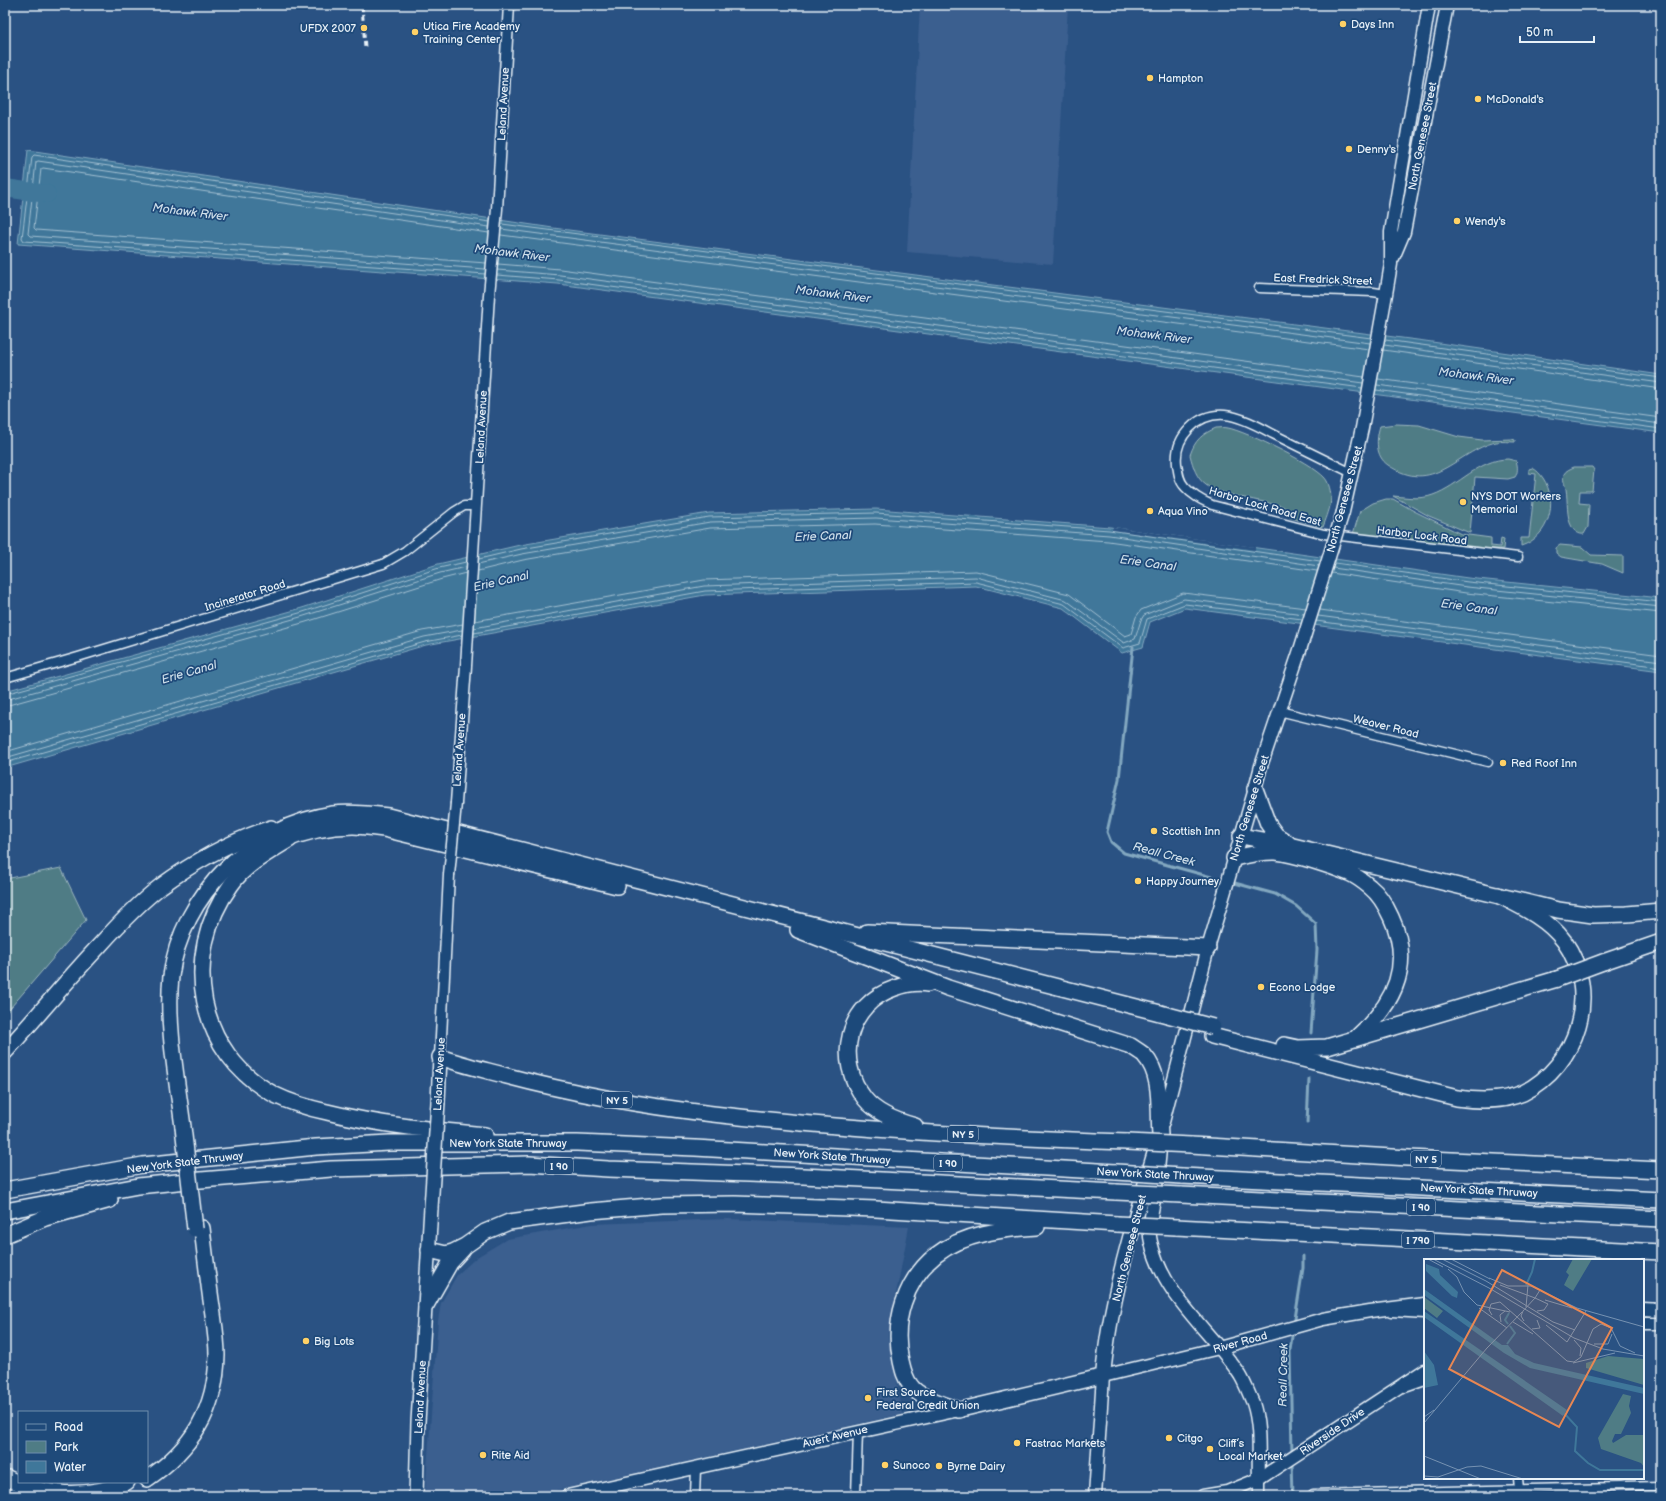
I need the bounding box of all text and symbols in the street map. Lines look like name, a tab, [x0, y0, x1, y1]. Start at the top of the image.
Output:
place label: Days Inn	[1351, 18, 1394, 31]
scale bar	[1520, 18, 1594, 44]
marker: Days Inn	[1338, 19, 1348, 29]
place label: Utica Fire Academy Training Center	[423, 20, 520, 46]
place label: UFDX 2007	[300, 22, 357, 35]
marker: UFDX 2007	[359, 23, 369, 33]
text: 50 m	[1526, 25, 1553, 40]
marker: Utica Fire Academy Training Center	[410, 27, 420, 37]
street label: Leland Avenue	[495, 67, 512, 141]
place label: Hampton	[1158, 72, 1203, 85]
marker: Hampton	[1145, 73, 1155, 83]
street label: North Genesee Street	[1406, 80, 1439, 191]
place label: McDonald's	[1486, 93, 1544, 106]
marker: McDonald's	[1473, 94, 1483, 104]
place label: Denny's	[1357, 143, 1396, 156]
marker: Denny's	[1344, 144, 1354, 154]
water label: Mohawk River	[151, 200, 230, 225]
place label: Wendy's	[1465, 215, 1506, 228]
marker: Wendy's	[1452, 216, 1462, 226]
water label: Mohawk River	[473, 241, 552, 266]
street label: East Fredrick Street	[1273, 271, 1373, 288]
water label: Mohawk River	[794, 282, 873, 307]
water label: Mohawk River	[1115, 323, 1194, 348]
water label: Mohawk River	[1437, 364, 1516, 389]
street label: Leland Avenue	[473, 390, 490, 464]
street label: North Genesee Street	[1324, 444, 1365, 554]
street label: Harbor Lock Road East	[1207, 484, 1323, 529]
place label: NYS DOT Workers Memorial	[1471, 490, 1562, 516]
marker: NYS DOT Workers Memorial	[1458, 497, 1468, 507]
place label: Aqua Vino	[1158, 505, 1208, 518]
marker: Aqua Vino	[1145, 506, 1155, 516]
street label: Harbor Lock Road	[1376, 524, 1468, 547]
water label: Erie Canal	[794, 528, 853, 545]
water label: Erie Canal	[1119, 552, 1178, 575]
water label: Erie Canal	[472, 568, 532, 595]
street label: Incinerator Road	[203, 577, 287, 614]
water label: Erie Canal	[1440, 596, 1499, 619]
water label: Erie Canal	[160, 657, 220, 688]
street label: Leland Avenue	[450, 712, 469, 787]
street label: Weaver Road	[1352, 712, 1420, 741]
street label: North Genesee Street	[1227, 753, 1272, 863]
place label: Red Roof Inn	[1511, 757, 1577, 770]
marker: Red Roof Inn	[1498, 758, 1508, 768]
place label: Scottish Inn	[1162, 825, 1220, 838]
marker: Scottish Inn	[1149, 826, 1159, 836]
water label: Reall Creek	[1131, 839, 1198, 870]
place label: Happy Journey	[1146, 875, 1219, 888]
marker: Happy Journey	[1133, 876, 1143, 886]
place label: Econo Lodge	[1269, 981, 1336, 994]
marker: Econo Lodge	[1256, 982, 1266, 992]
street label: Leland Avenue	[431, 1037, 448, 1111]
road number: NY 5	[602, 1092, 632, 1108]
road number: NY 5	[948, 1126, 978, 1142]
street label: New York State Thruway	[449, 1137, 567, 1150]
street label: New York State Thruway	[773, 1146, 891, 1167]
street label: New York State Thruway	[126, 1149, 244, 1176]
road number: NY 5	[1411, 1151, 1441, 1167]
road number: I 90	[934, 1155, 962, 1171]
road number: I 90	[545, 1158, 573, 1174]
street label: New York State Thruway	[1096, 1165, 1214, 1184]
street label: New York State Thruway	[1420, 1181, 1538, 1200]
street label: North Genesee Street	[1110, 1193, 1149, 1303]
road number: I 90	[1407, 1199, 1435, 1215]
road number: I 790	[1402, 1232, 1434, 1248]
inset map	[1424, 1259, 1644, 1479]
street label: River Road	[1212, 1329, 1268, 1356]
place label: Big Lots	[314, 1335, 355, 1348]
marker: Big Lots	[301, 1336, 311, 1346]
water label: Reall Creek	[1275, 1342, 1292, 1407]
street label: Leland Avenue	[412, 1360, 429, 1434]
place label: First Source Federal Credit Union	[876, 1386, 980, 1412]
marker: First Source Federal Credit Union	[863, 1393, 873, 1403]
street label: Riverside Drive	[1297, 1405, 1368, 1458]
legend	[18, 1411, 148, 1483]
text: Road	[54, 1420, 83, 1435]
street label: Auert Avenue	[801, 1423, 869, 1450]
place label: Citgo	[1177, 1432, 1203, 1445]
marker: Citgo	[1164, 1433, 1174, 1443]
place label: Fastrac Markets	[1025, 1437, 1106, 1450]
place label: Cliff’s Local Market	[1218, 1437, 1283, 1463]
marker: Fastrac Markets	[1012, 1438, 1022, 1448]
text: Park	[54, 1440, 78, 1455]
marker: Cliff’s Local Market	[1205, 1444, 1215, 1454]
place label: Rite Aid	[491, 1449, 530, 1462]
marker: Rite Aid	[478, 1450, 488, 1460]
place label: Sunoco	[893, 1459, 930, 1472]
text: Water	[54, 1460, 86, 1475]
marker: Sunoco	[880, 1460, 890, 1470]
place label: Byrne Dairy	[947, 1460, 1005, 1473]
marker: Byrne Dairy	[934, 1461, 944, 1471]

